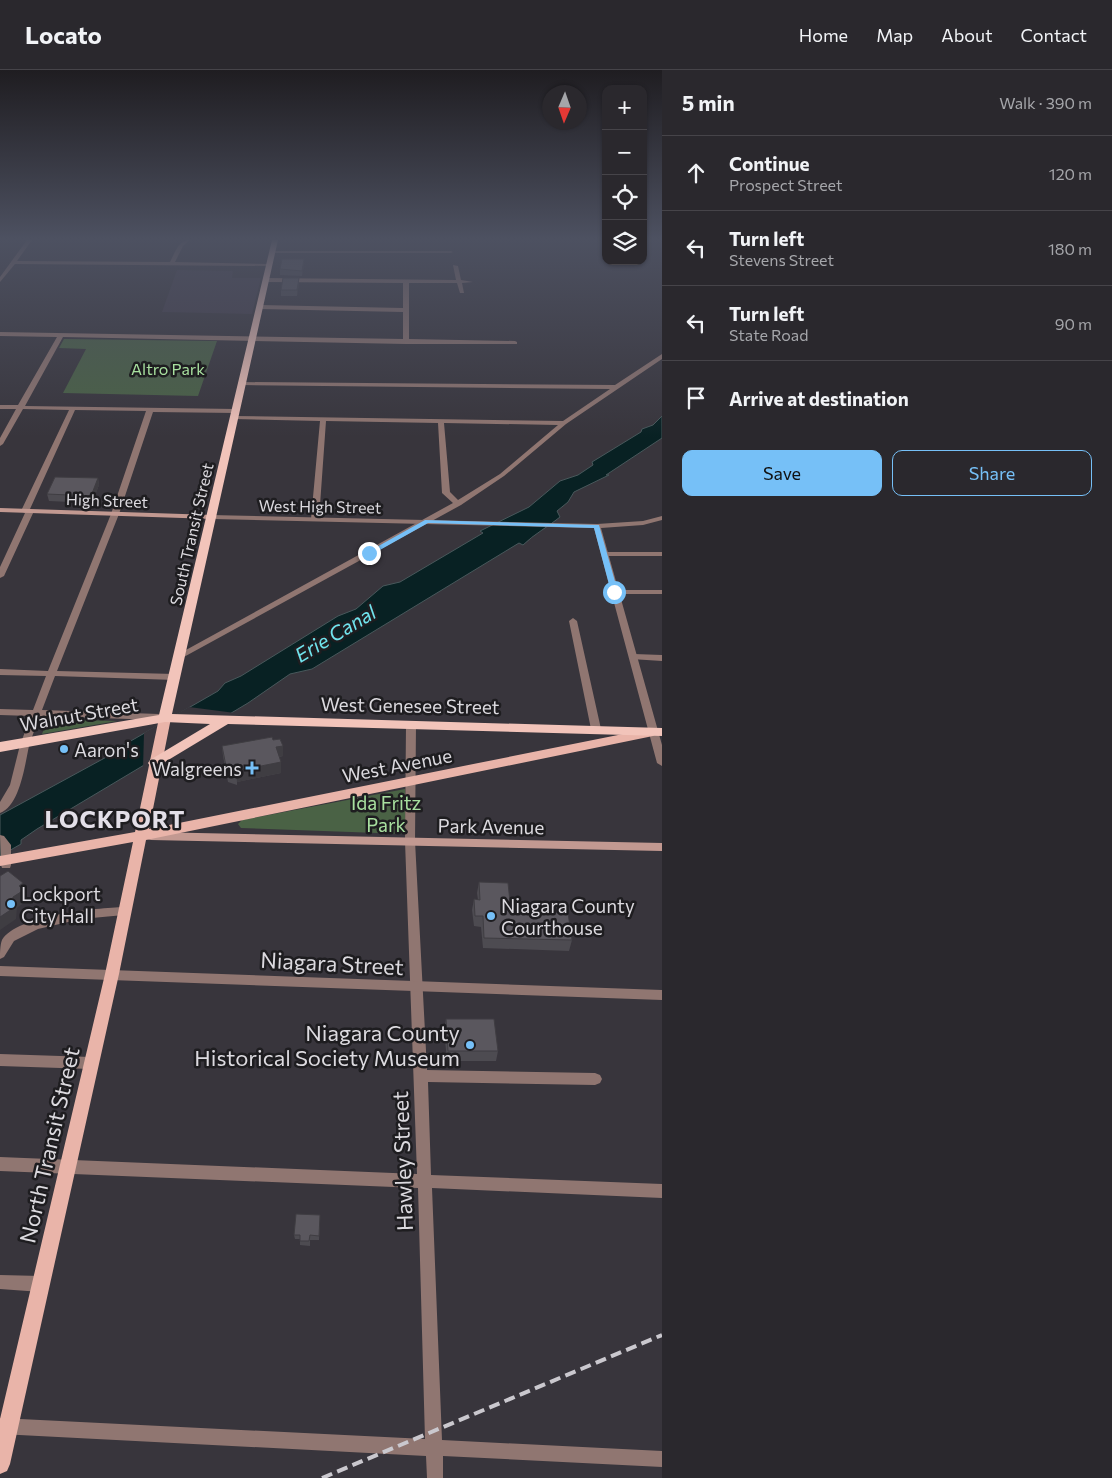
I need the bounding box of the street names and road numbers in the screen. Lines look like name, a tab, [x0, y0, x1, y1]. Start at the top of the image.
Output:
street label: South Transit Street	[165, 461, 217, 607]
street label: High Street	[66, 489, 149, 511]
street label: West High Street	[258, 495, 382, 517]
street label: Walnut Street	[18, 692, 140, 736]
street label: West Genesee Street	[320, 692, 500, 718]
street label: West Avenue	[340, 743, 454, 787]
street label: Park Avenue	[437, 814, 545, 838]
street label: Niagara Street	[260, 946, 404, 980]
street label: North Transit Street	[13, 1044, 85, 1246]
street label: Hawley Street	[386, 1091, 418, 1231]

